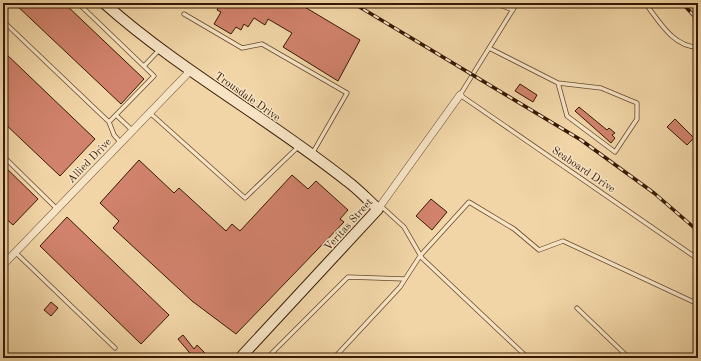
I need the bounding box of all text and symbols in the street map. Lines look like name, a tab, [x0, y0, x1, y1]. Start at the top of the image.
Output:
street label: Trousdale Drive	[212, 71, 282, 124]
street label: Allied Drive	[66, 136, 114, 186]
street label: Seaboard Drive	[550, 145, 617, 195]
street label: Veritas Street	[323, 197, 375, 253]

